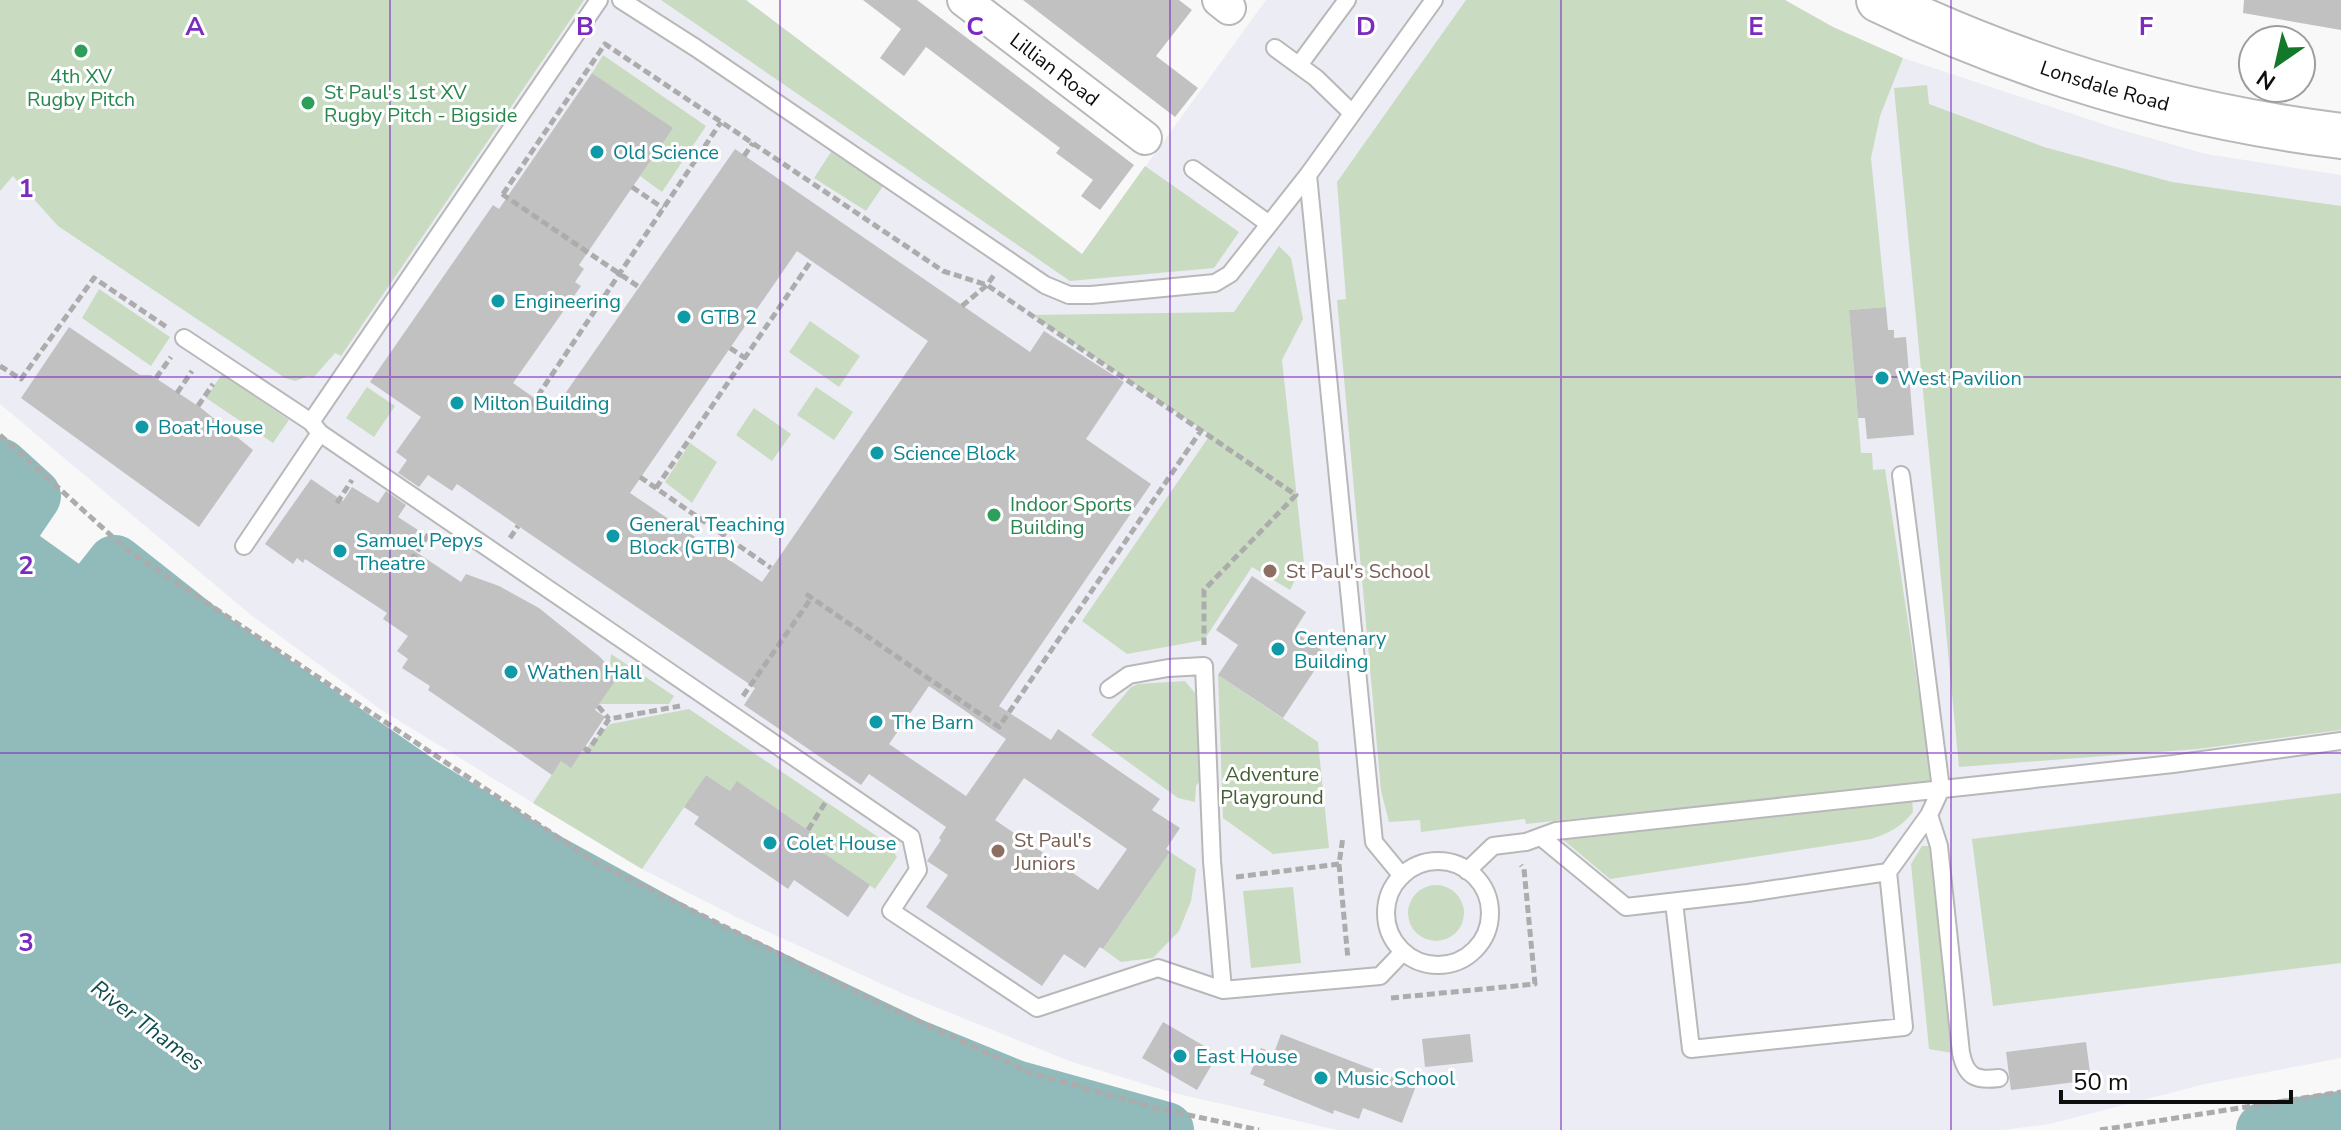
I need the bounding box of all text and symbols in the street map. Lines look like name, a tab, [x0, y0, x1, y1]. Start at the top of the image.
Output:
text: A	[185, 9, 205, 44]
text: B	[576, 9, 594, 44]
text: C	[966, 9, 984, 44]
text: D	[1356, 9, 1376, 44]
text: E	[1748, 9, 1764, 44]
text: F	[2139, 9, 2153, 44]
north arrow	[2237, 24, 2317, 104]
street label: Lillian Road	[1004, 27, 1105, 112]
marker: 4th XV Rugby Pitch	[72, 42, 90, 60]
street label: Lonsdale Road	[2037, 54, 2172, 118]
place label: 4th XV Rugby Pitch	[27, 63, 135, 113]
text: N	[2251, 63, 2282, 97]
place label: St Paul's 1st XV Rugby Pitch - Bigside	[324, 79, 517, 129]
marker: St Paul's 1st XV Rugby Pitch - Bigside	[299, 94, 317, 112]
place label: Old Science	[613, 139, 719, 166]
marker: Old Science	[588, 143, 606, 161]
text: 1	[18, 171, 34, 206]
place label: Engineering	[514, 288, 621, 315]
marker: Engineering	[489, 292, 507, 310]
place label: GTB 2	[700, 304, 757, 331]
marker: GTB 2	[675, 308, 693, 326]
place label: West Pavilion	[1898, 365, 2022, 392]
marker: West Pavilion	[1873, 369, 1891, 387]
place label: Milton Building	[473, 390, 610, 417]
marker: Milton Building	[448, 394, 466, 412]
place label: Boat House	[158, 414, 263, 441]
marker: Boat House	[133, 418, 151, 436]
place label: Science Block	[893, 440, 1017, 467]
marker: Science Block	[868, 444, 886, 462]
place label: Indoor Sports Building	[1010, 491, 1132, 541]
marker: Indoor Sports Building	[985, 506, 1003, 524]
place label: General Teaching Block (GTB)	[629, 511, 785, 561]
place label: Samuel Pepys Theatre	[356, 527, 483, 577]
marker: General Teaching Block (GTB)	[604, 527, 622, 545]
marker: Samuel Pepys Theatre	[331, 542, 349, 560]
text: 2	[18, 548, 34, 583]
place label: St Paul's School	[1286, 558, 1430, 585]
marker: St Paul's School	[1261, 562, 1279, 580]
place label: Centenary Building	[1294, 625, 1387, 675]
marker: Centenary Building	[1269, 640, 1287, 658]
place label: Wathen Hall	[527, 659, 642, 686]
marker: Wathen Hall	[502, 663, 520, 681]
place label: The Barn	[892, 709, 974, 736]
marker: The Barn	[867, 713, 885, 731]
park label: Adventure Playground	[1220, 761, 1324, 811]
place label: St Paul's Juniors	[1013, 827, 1092, 877]
place label: Colet House	[786, 830, 896, 857]
marker: Colet House	[761, 834, 779, 852]
marker: St Paul's Juniors	[989, 842, 1007, 860]
text: 3	[18, 925, 34, 960]
water label: River Thames	[85, 973, 210, 1078]
place label: East House	[1196, 1043, 1298, 1070]
marker: East House	[1171, 1047, 1189, 1065]
scale bar	[2061, 1054, 2291, 1104]
place label: Music School	[1337, 1065, 1455, 1092]
text: 50 m	[2073, 1066, 2129, 1098]
marker: Music School	[1312, 1069, 1330, 1087]

